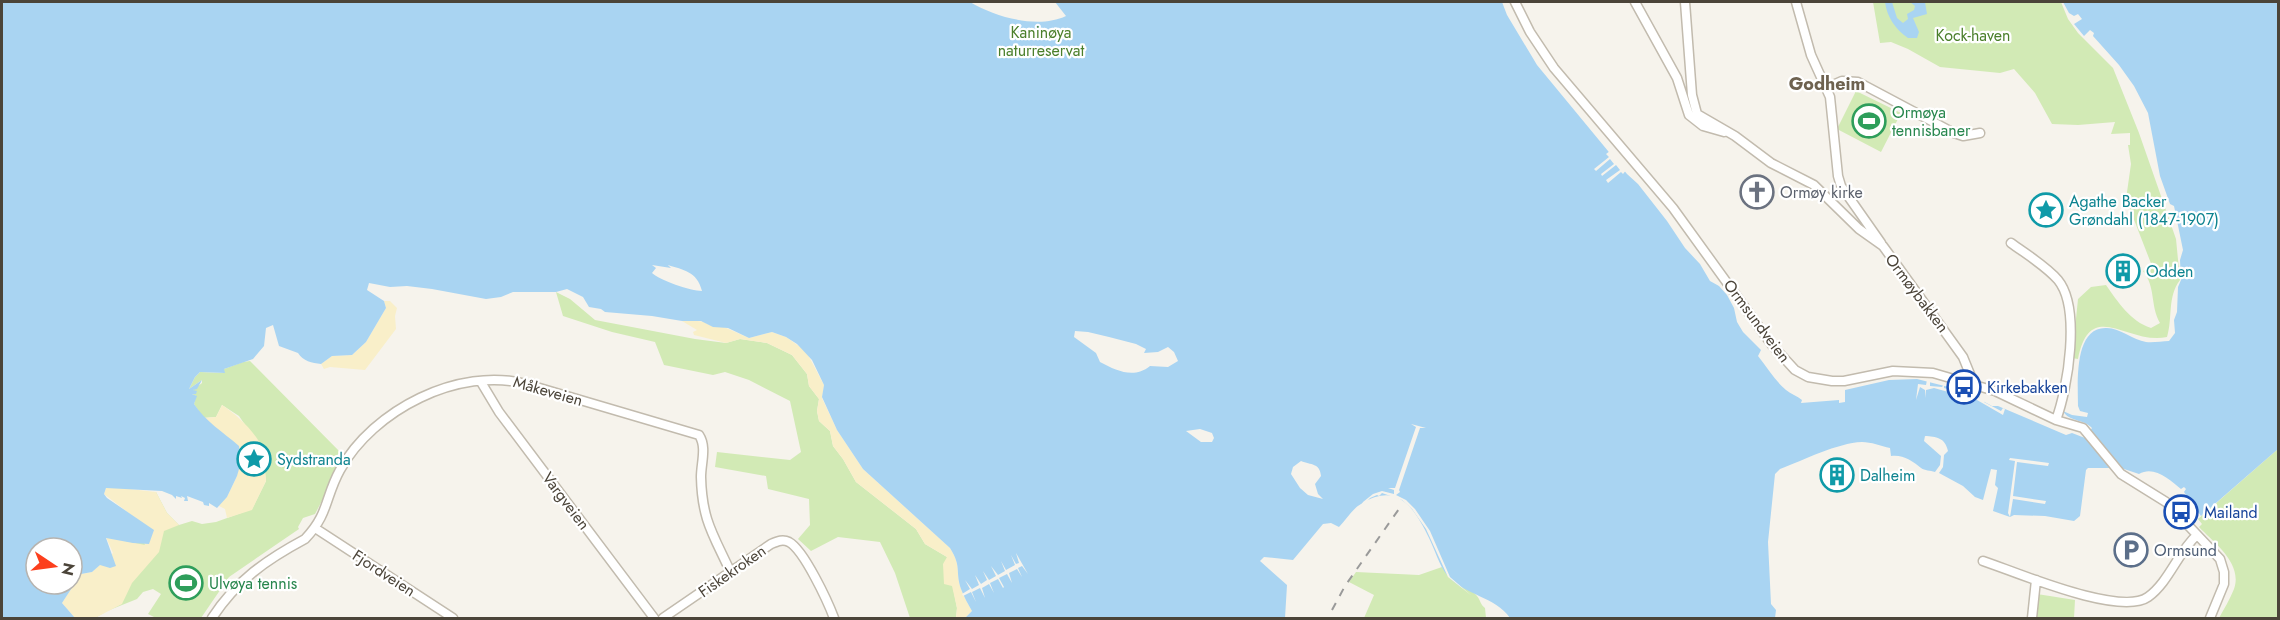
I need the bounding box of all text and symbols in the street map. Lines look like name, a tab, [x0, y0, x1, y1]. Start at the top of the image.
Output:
park label: Kaninøya naturreservat	[998, 21, 1084, 62]
park label: Kock-haven	[1936, 24, 2010, 47]
district label: Godheim	[1789, 71, 1865, 97]
place label: Ormøya tennisbaner	[1892, 101, 1971, 142]
sports icon: Ormøya tennisbaner	[1851, 103, 1887, 139]
church icon: Ormøy kirke	[1739, 174, 1775, 210]
place label: Ormøy kirke	[1780, 181, 1863, 204]
place label: Agathe Backer Grøndahl (1847-1907)	[2069, 190, 2219, 231]
place icon: Agathe Backer Grøndahl (1847-1907)	[2028, 192, 2064, 228]
street label: Ormøybakken	[1880, 249, 1954, 337]
building icon: Odden	[2105, 253, 2141, 289]
place label: Odden	[2146, 260, 2194, 283]
street label: Ormsundveien	[1718, 275, 1796, 367]
bus stop icon: Kirkebakken	[1946, 369, 1982, 405]
street label: Måkeveien	[511, 370, 585, 412]
place label: Kirkebakken	[1987, 376, 2068, 399]
place icon: Sydstranda	[236, 441, 272, 477]
place label: Sydstranda	[277, 448, 351, 471]
building icon: Dalheim	[1819, 457, 1855, 493]
place label: Dalheim	[1860, 464, 1916, 487]
street label: Vargveien	[537, 467, 595, 535]
bus stop icon: Mailand	[2163, 494, 2199, 530]
place label: Mailand	[2204, 501, 2258, 524]
parking icon: Ormsund	[2113, 532, 2149, 568]
north arrow	[24, 536, 84, 596]
street label: Fiskekroken	[693, 539, 771, 603]
place label: Ormsund	[2154, 539, 2217, 562]
street label: Fjordveien	[348, 544, 420, 602]
text: N	[55, 560, 81, 578]
sports icon: Ulvøya tennis	[168, 565, 204, 601]
place label: Ulvøya tennis	[209, 572, 297, 595]

